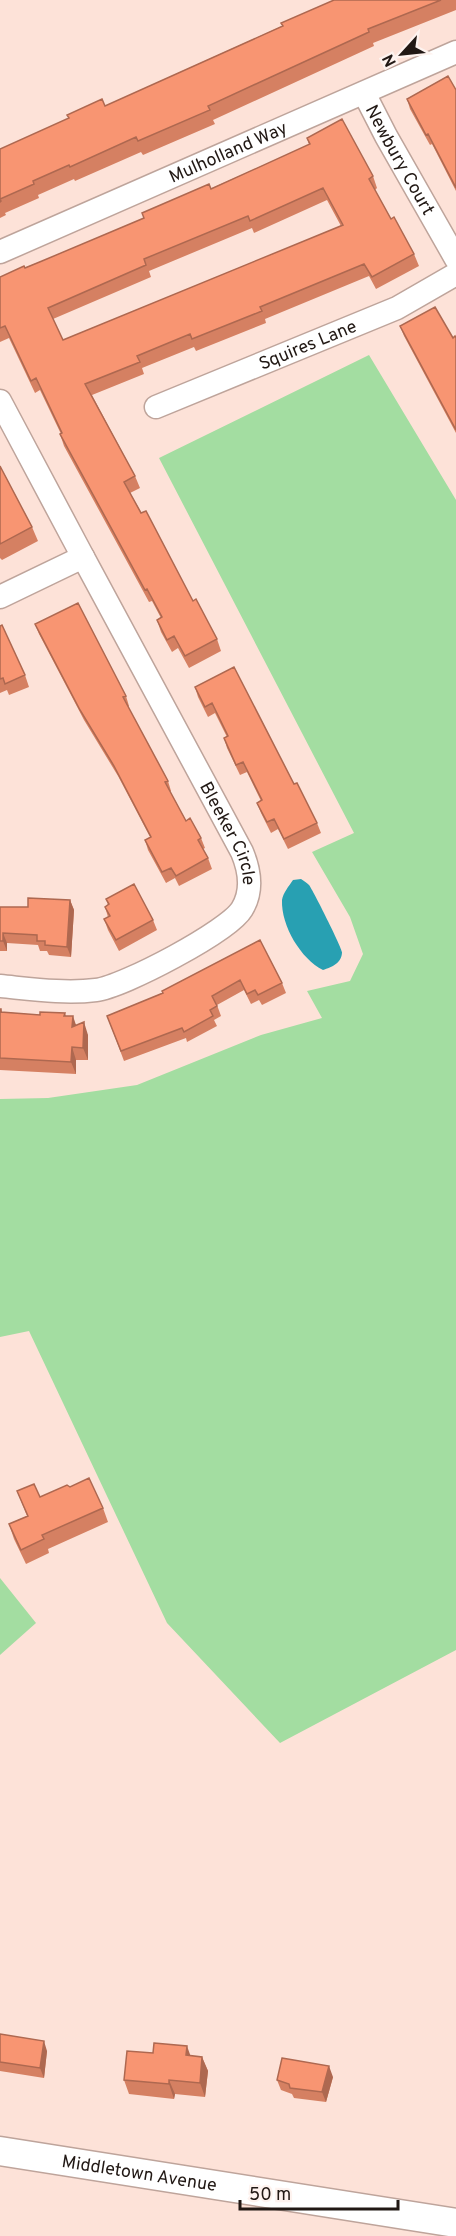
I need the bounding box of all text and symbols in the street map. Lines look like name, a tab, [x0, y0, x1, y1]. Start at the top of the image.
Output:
north arrow	[372, 24, 432, 84]
text: N	[379, 50, 402, 70]
street label: Newbury Court	[359, 102, 439, 220]
street label: Mulholland Way	[166, 117, 291, 189]
street label: Squires Lane	[256, 316, 361, 376]
street label: Bleeker Circle	[193, 778, 259, 886]
street label: Middletown Avenue	[60, 2151, 218, 2198]
scale bar	[240, 2173, 398, 2211]
text: 50 m	[249, 2184, 291, 2207]

